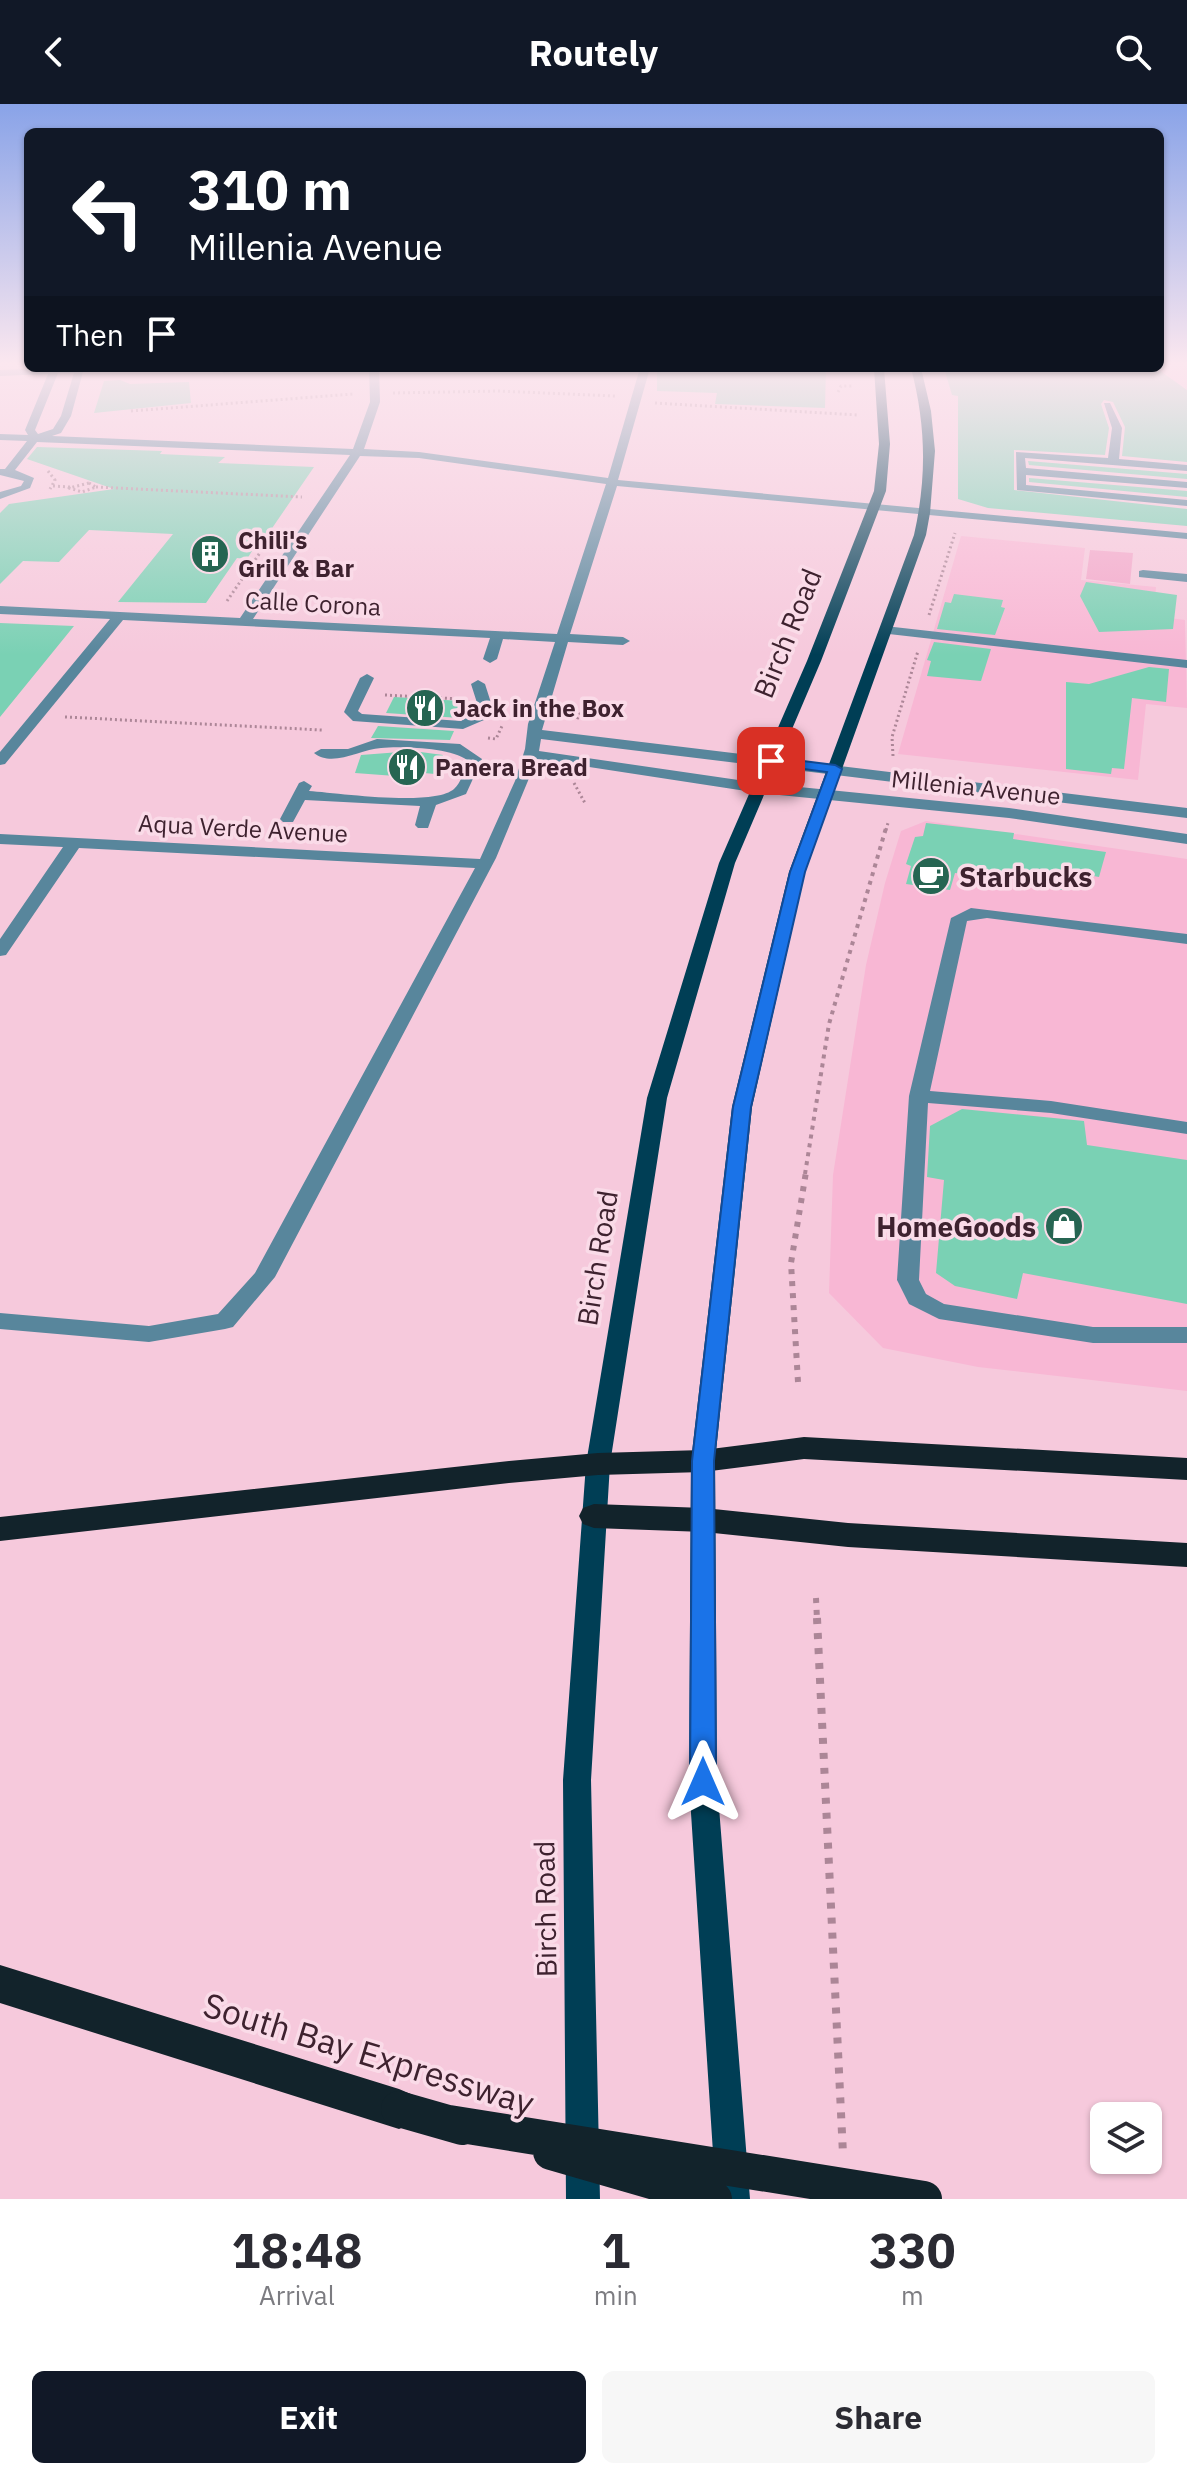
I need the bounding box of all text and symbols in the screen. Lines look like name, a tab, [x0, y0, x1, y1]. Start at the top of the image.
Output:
text: Routely	[529, 29, 658, 76]
icon: back	[32, 30, 76, 74]
icon: search	[1111, 30, 1155, 74]
text: 310 m	[188, 153, 352, 225]
icon: left	[56, 160, 160, 264]
text: Millenia Avenue	[188, 223, 443, 270]
icon: arrive	[140, 312, 184, 356]
text: Then	[56, 315, 124, 354]
place label: Chili's Grill & Bar	[238, 524, 354, 584]
building icon: Chili's Grill & Bar	[189, 533, 231, 575]
street label: Birch Road	[744, 563, 830, 703]
street label: Calle Corona	[244, 583, 382, 623]
restaurant icon: Jack in the Box	[404, 687, 446, 729]
place label: Jack in the Box	[453, 692, 625, 724]
pin	[737, 727, 805, 795]
icon: arrive	[749, 739, 793, 783]
restaurant icon: Panera Bread	[386, 746, 428, 788]
place label: Panera Bread	[435, 751, 588, 783]
street label: Millenia Avenue	[890, 762, 1062, 812]
street label: Aqua Verde Avenue	[137, 807, 349, 849]
cafe icon: Starbucks	[910, 855, 952, 897]
place label: Starbucks	[959, 858, 1092, 895]
street label: Birch Road	[568, 1188, 626, 1328]
shop icon: HomeGoods	[1043, 1205, 1085, 1247]
place label: HomeGoods	[876, 1208, 1036, 1245]
position arrow	[661, 1740, 745, 1824]
street label: Birch Road	[525, 1840, 565, 1978]
street label: South Bay Expressway	[198, 1982, 540, 2124]
map controls	[1090, 2102, 1162, 2174]
button: layers	[1090, 2102, 1162, 2174]
text: 18:48	[231, 2219, 362, 2281]
text: 1	[601, 2219, 630, 2281]
text: 330	[869, 2219, 956, 2281]
text: Arrival	[259, 2278, 335, 2312]
text: min	[594, 2278, 638, 2312]
text: m	[901, 2278, 924, 2312]
button: Exit	[32, 2371, 586, 2463]
button: Share	[602, 2371, 1155, 2463]

